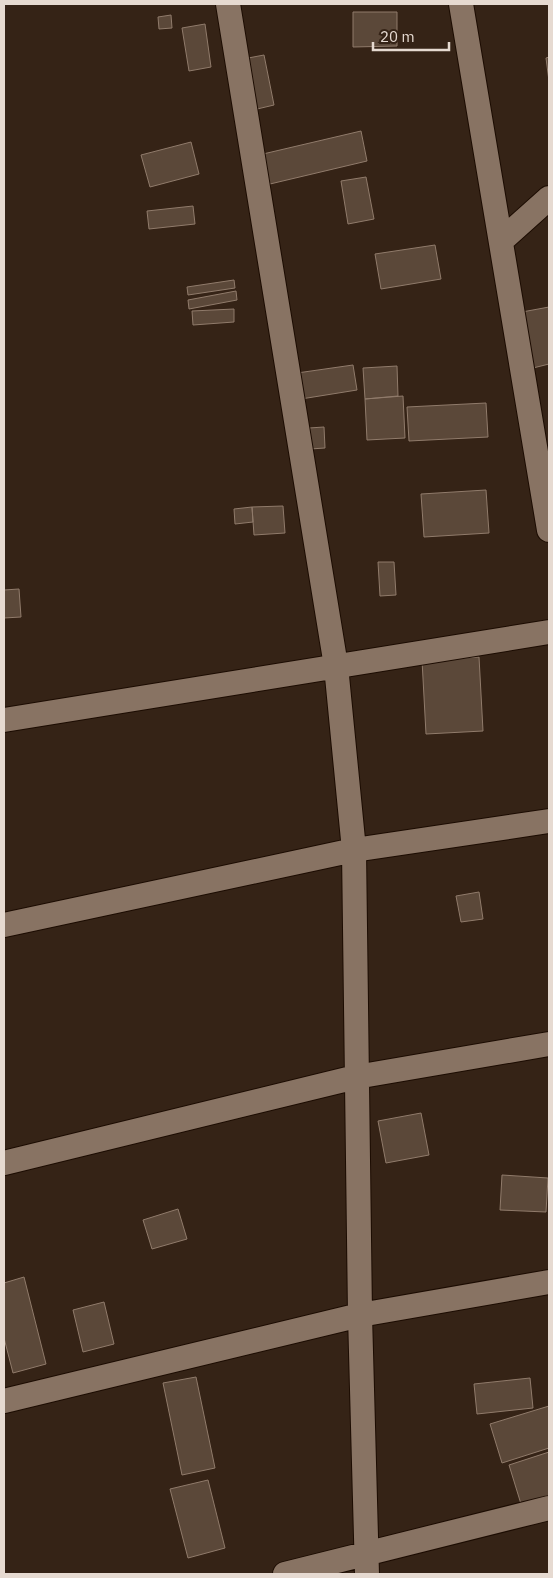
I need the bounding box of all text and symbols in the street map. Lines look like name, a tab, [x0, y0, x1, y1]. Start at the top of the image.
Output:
scale bar	[373, 20, 449, 52]
text: 20 m	[380, 27, 415, 46]

